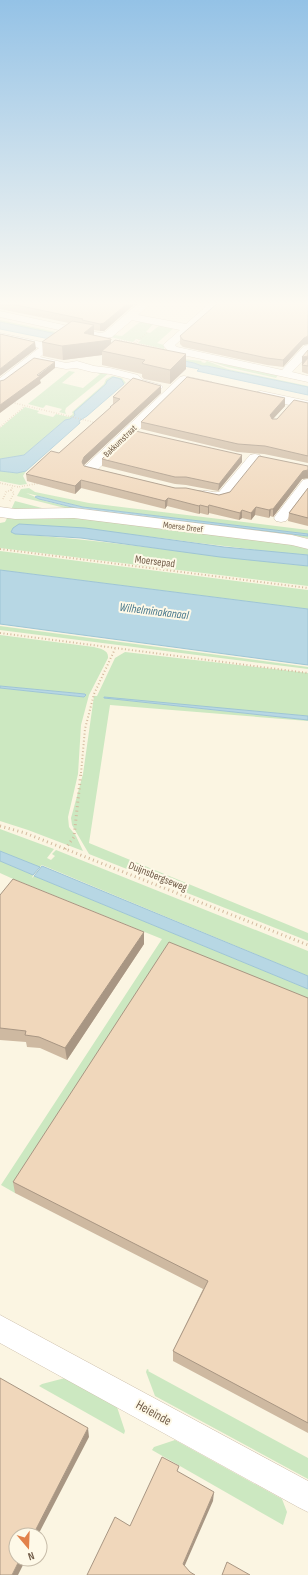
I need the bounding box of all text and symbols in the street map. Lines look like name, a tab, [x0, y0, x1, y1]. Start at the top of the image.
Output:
street label: Bakkumstraat	[101, 423, 139, 460]
street label: Moerse Dreef	[162, 520, 204, 535]
street label: Moersepad	[134, 553, 176, 570]
water label: Wilhelminakanaal	[118, 600, 190, 623]
street label: Duijnsbergseweg	[127, 859, 190, 894]
street label: Heieinde	[133, 1397, 174, 1429]
north arrow	[8, 1527, 48, 1567]
text: N	[26, 1549, 36, 1563]

